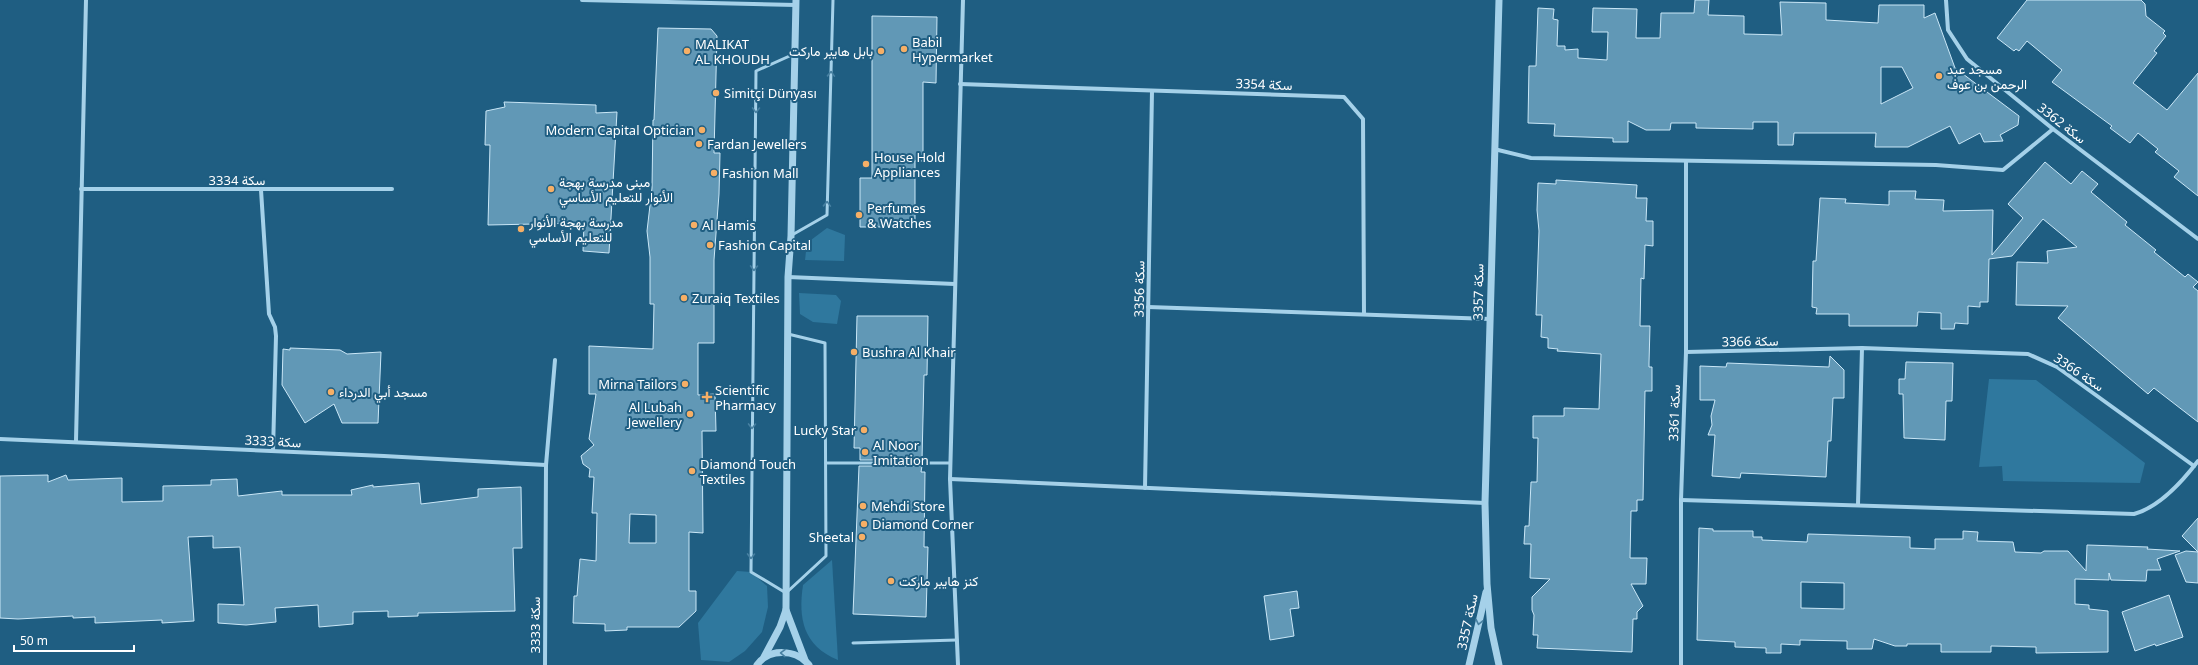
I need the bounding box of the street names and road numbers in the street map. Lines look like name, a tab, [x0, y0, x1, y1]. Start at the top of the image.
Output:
street label: سكة 3354	[1235, 74, 1293, 94]
street label: سكة 3362	[2034, 98, 2090, 148]
street label: سكة 3334	[209, 171, 265, 189]
street label: سكة 3356	[1130, 260, 1148, 318]
street label: سكة 3357	[1469, 263, 1487, 321]
street label: سكة 3366	[1721, 332, 1779, 350]
street label: سكة 3366	[2050, 349, 2108, 395]
street label: سكة 3361	[1664, 384, 1684, 442]
street label: سكة 3333	[244, 431, 302, 451]
street label: سكة 3357	[1452, 592, 1482, 652]
street label: سكة 3333	[526, 597, 544, 653]

